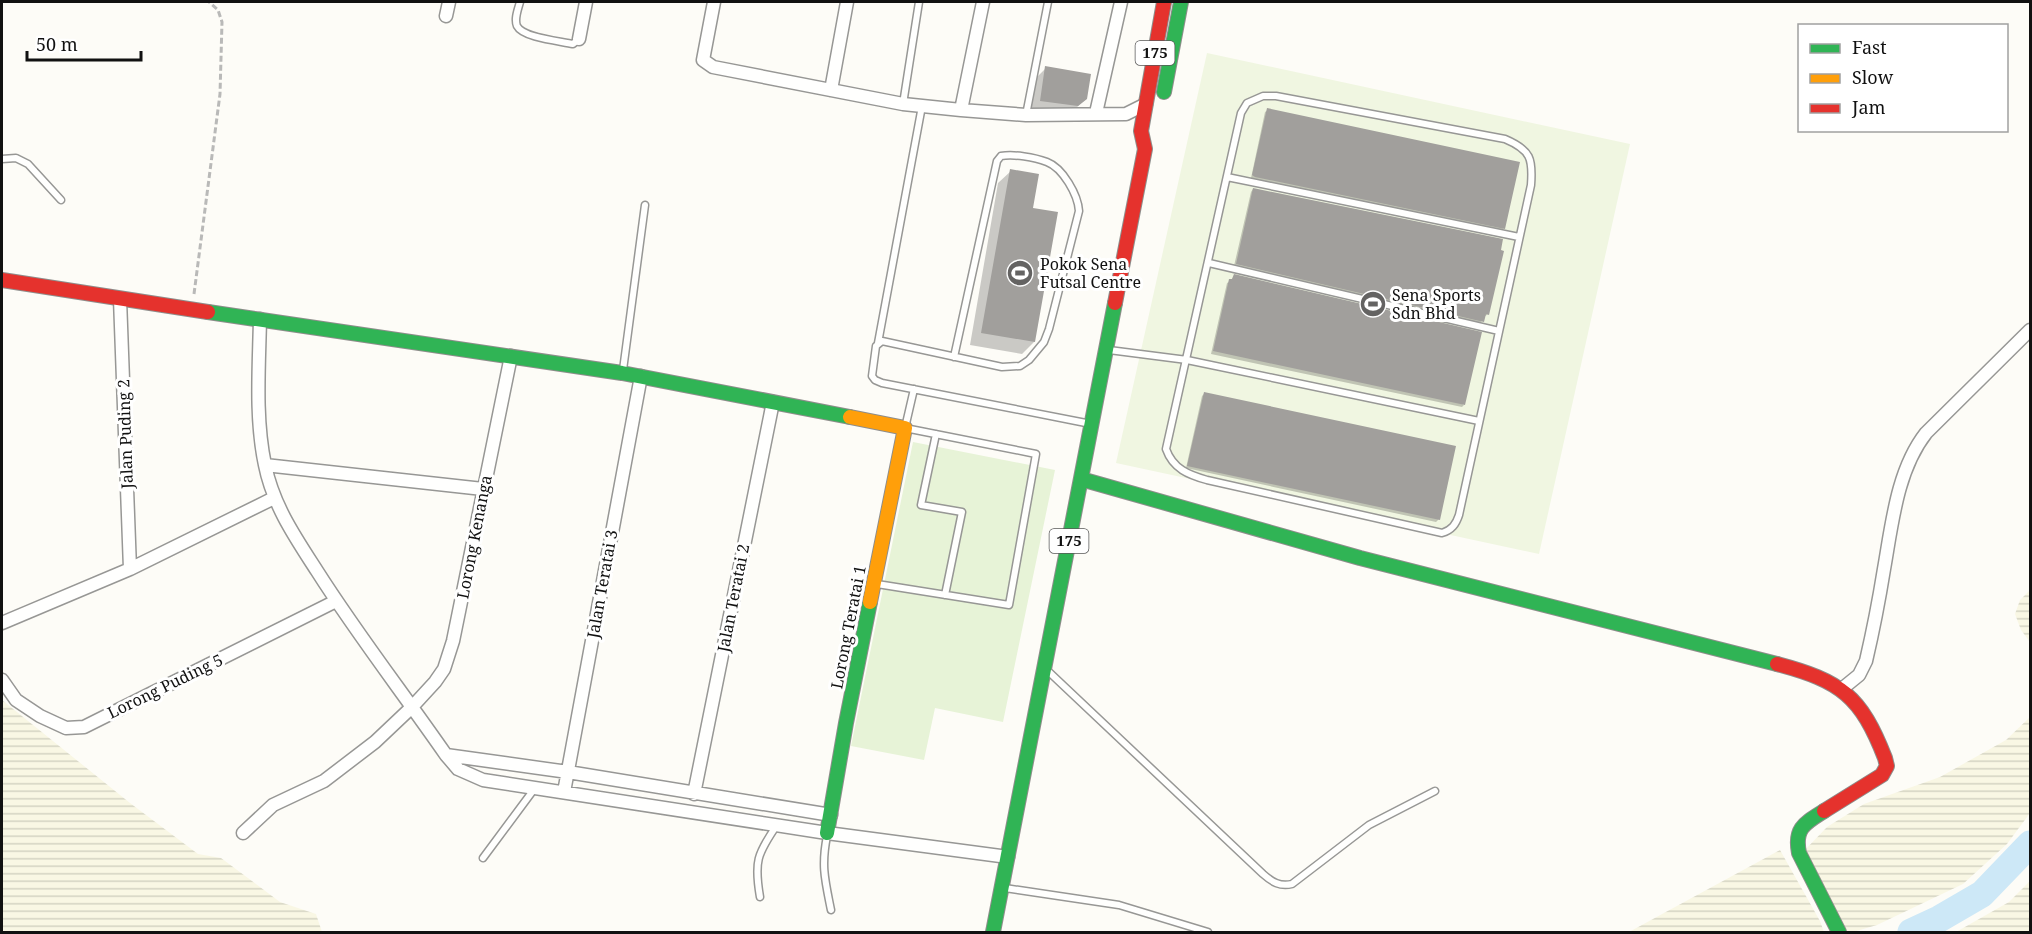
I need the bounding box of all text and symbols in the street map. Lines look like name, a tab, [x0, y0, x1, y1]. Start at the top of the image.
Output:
scale bar	[27, 24, 141, 62]
legend	[1798, 24, 2008, 132]
text: 50 m	[36, 32, 78, 56]
text: Fast	[1852, 35, 1887, 59]
road number: 175	[1136, 41, 1174, 65]
text: Slow	[1852, 65, 1894, 89]
text: Jam	[1851, 95, 1886, 119]
place label: Pokok Sena Futsal Centre	[1040, 253, 1141, 293]
sports icon: Pokok Sena Futsal Centre	[1005, 258, 1035, 288]
place label: Sena Sports Sdn Bhd	[1392, 284, 1481, 324]
sports icon: Sena Sports Sdn Bhd	[1358, 289, 1388, 319]
street label: Jalan Puding 2	[112, 379, 138, 490]
street label: Lorong Kenanga	[451, 473, 497, 601]
street label: Jalan Teratai 3	[581, 528, 622, 641]
road number: 175	[1050, 529, 1088, 553]
street label: Jalan Teratai 2	[712, 542, 754, 655]
street label: Lorong Teratai 1	[825, 563, 871, 691]
street label: Lorong Puding 5	[104, 649, 226, 723]

